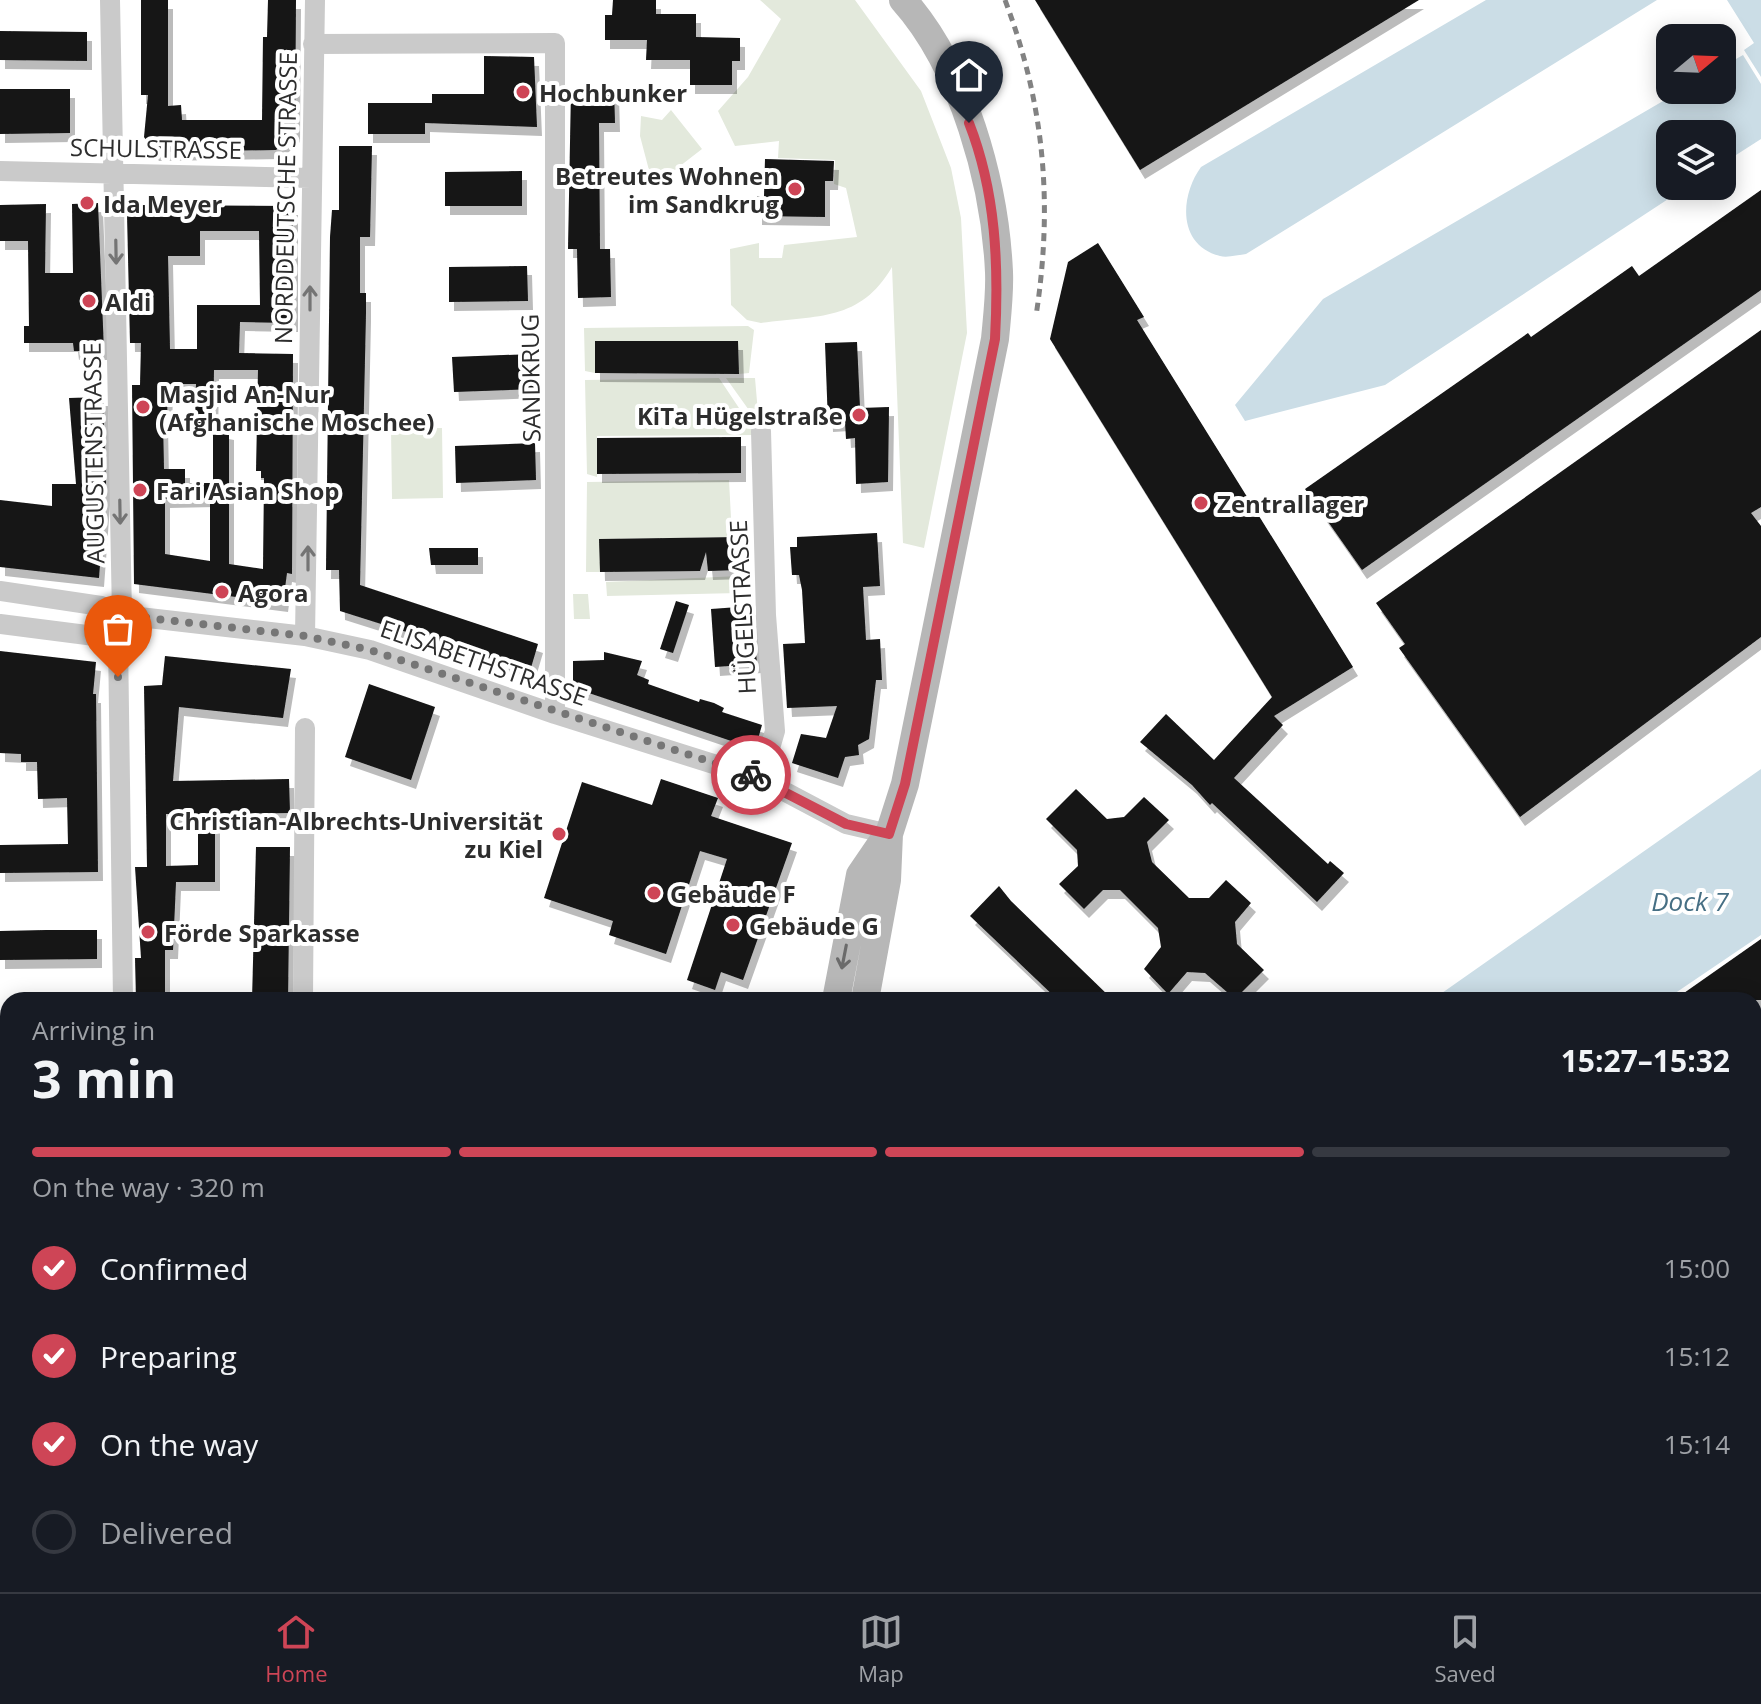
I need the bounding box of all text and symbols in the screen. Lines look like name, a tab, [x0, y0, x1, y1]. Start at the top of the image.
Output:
north arrow	[1656, 24, 1736, 104]
map controls	[1656, 24, 1736, 200]
pin	[935, 41, 1003, 123]
street label: NORDDEUTSCHE STRASSE	[266, 52, 304, 344]
icon: home	[947, 53, 991, 97]
place label: Hochbunker	[539, 76, 687, 109]
marker: Hochbunker	[514, 83, 532, 101]
button: layers	[1656, 120, 1736, 200]
street label: SCHULSTRASSE	[70, 130, 242, 166]
place label: Betreutes Wohnen im Sandkrug	[555, 159, 779, 220]
marker: Betreutes Wohnen im Sandkrug	[786, 180, 804, 198]
place label: Ida Meyer	[103, 187, 223, 220]
marker: Ida Meyer	[78, 194, 96, 212]
one-way arrow	[108, 238, 123, 265]
place label: Aldi	[105, 285, 151, 318]
one-way arrow	[302, 285, 318, 312]
marker: Aldi	[80, 292, 98, 310]
street label: SANDKRUG	[512, 314, 548, 442]
street label: AUGUSTENSTRASSE	[75, 342, 111, 564]
place label: Masjid An-Nur (Afghanische Moschee)	[159, 377, 434, 438]
marker: Masjid An-Nur (Afghanische Moschee)	[134, 398, 152, 416]
place label: KiTa Hügelstraße	[637, 399, 843, 432]
marker: KiTa Hügelstraße	[850, 406, 868, 424]
place label: Fari Asian Shop	[156, 474, 339, 507]
marker: Fari Asian Shop	[131, 481, 149, 499]
place label: Zentrallager	[1217, 487, 1365, 520]
marker: Zentrallager	[1192, 494, 1210, 512]
one-way arrow	[113, 498, 128, 525]
street label: HÜGELSTRASSE	[721, 519, 763, 695]
one-way arrow	[300, 545, 316, 572]
place label: Agora	[238, 576, 308, 609]
marker: Agora	[213, 583, 231, 601]
pin	[84, 595, 152, 677]
icon: bag	[96, 607, 140, 651]
street label: ELISABETHSTRASSE	[376, 611, 592, 713]
courier	[711, 735, 791, 815]
icon: bike	[729, 753, 773, 797]
place label: Christian-Albrechts-Universität zu Kiel	[169, 804, 543, 865]
marker: Christian-Albrechts-Universität zu Kiel	[550, 825, 568, 843]
place label: Gebäude F	[670, 877, 796, 910]
water label: Dock 7	[1651, 883, 1729, 919]
marker: Gebäude F	[645, 884, 663, 902]
place label: Gebäude G	[749, 909, 879, 942]
place label: Förde Sparkasse	[164, 916, 360, 949]
marker: Gebäude G	[724, 916, 742, 934]
marker: Förde Sparkasse	[139, 923, 157, 941]
one-way arrow	[836, 944, 851, 969]
text: Arriving in	[32, 1012, 155, 1048]
text: 15:27–15:32	[1561, 1040, 1730, 1081]
text: 3 min	[32, 1042, 176, 1113]
text: On the way · 320 m	[32, 1169, 265, 1205]
icon: check	[32, 1246, 76, 1290]
text: Confirmed	[100, 1248, 248, 1289]
text: 15:00	[1664, 1250, 1730, 1286]
icon: check	[32, 1334, 76, 1378]
text: Preparing	[100, 1336, 237, 1377]
text: 15:12	[1664, 1338, 1730, 1374]
icon: check	[32, 1422, 76, 1466]
text: On the way	[100, 1424, 258, 1465]
text: 15:14	[1664, 1426, 1730, 1462]
text: Delivered	[100, 1512, 233, 1553]
tab: Home	[265, 1610, 328, 1688]
tab: Map	[858, 1610, 904, 1688]
tab: Saved	[1435, 1610, 1496, 1688]

